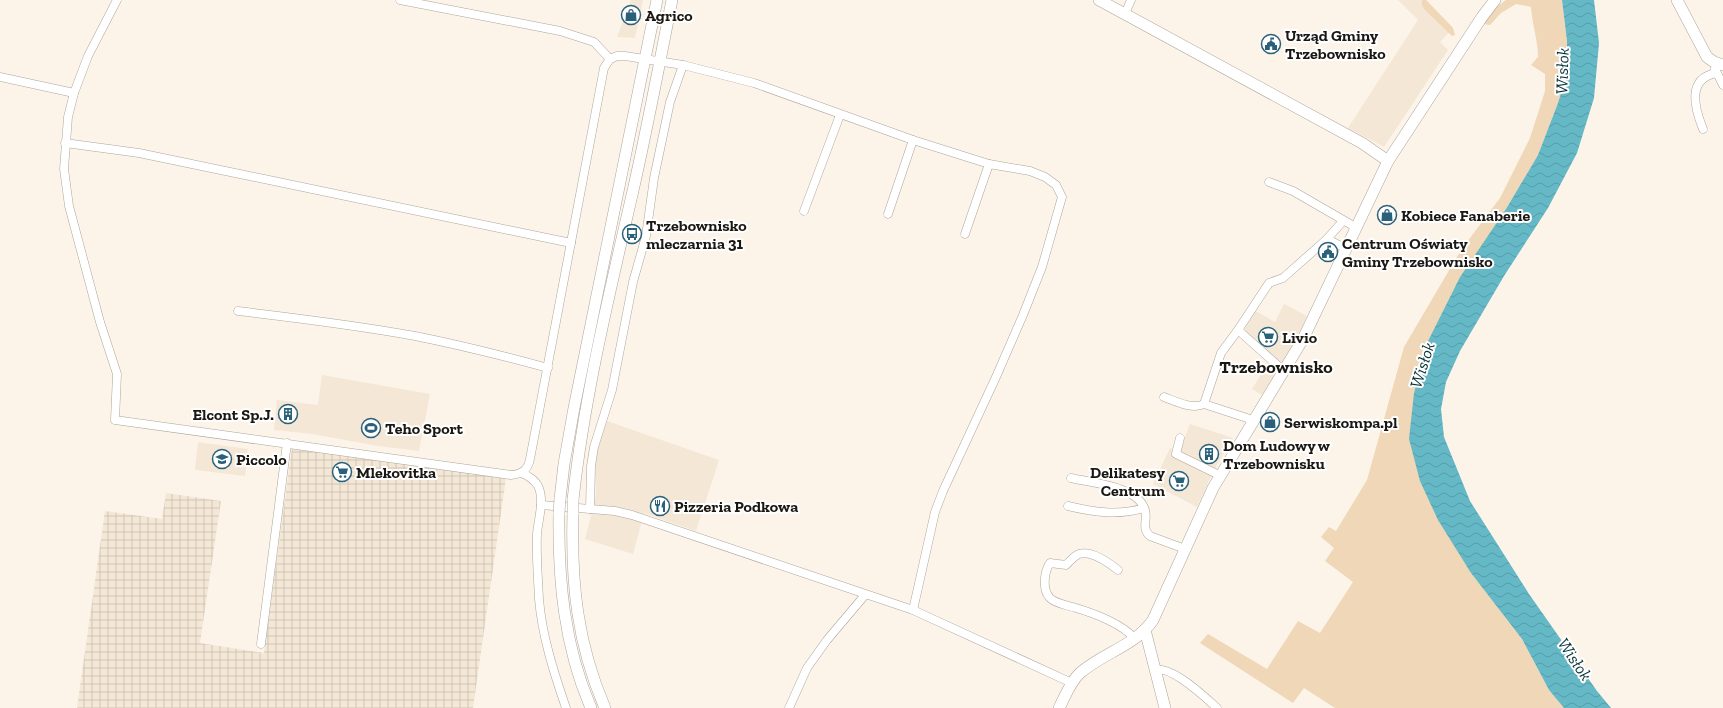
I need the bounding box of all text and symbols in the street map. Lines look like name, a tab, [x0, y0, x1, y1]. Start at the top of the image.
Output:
shop icon: Agrico	[620, 4, 642, 26]
place label: Agrico	[645, 6, 693, 25]
place label: Urząd Gminy Trzebownisko	[1285, 26, 1386, 63]
public building icon: Urząd Gminy Trzebownisko	[1260, 33, 1282, 55]
water label: Wisłok	[1551, 47, 1573, 95]
shop icon: Kobiece Fanaberie	[1376, 204, 1398, 226]
place label: Kobiece Fanaberie	[1401, 206, 1531, 225]
place label: Trzebownisko mleczarnia 31	[646, 216, 747, 253]
bus stop icon: Trzebownisko mleczarnia 31	[621, 223, 643, 245]
place label: Centrum Oświaty Gminy Trzebownisko	[1342, 234, 1493, 271]
public building icon: Centrum Oświaty Gminy Trzebownisko	[1317, 241, 1339, 263]
supermarket icon: Livio	[1257, 326, 1279, 348]
place label: Livio	[1282, 328, 1318, 347]
water label: Wisłok	[1405, 339, 1439, 390]
district label: Trzebownisko	[1219, 356, 1333, 378]
building icon: Elcont Sp.J.	[277, 403, 299, 425]
place label: Elcont Sp.J.	[192, 405, 274, 424]
shop icon: Serwiskompa.pl	[1259, 411, 1281, 433]
place label: Serwiskompa.pl	[1284, 413, 1398, 432]
sports icon: Teho Sport	[360, 417, 382, 439]
place label: Teho Sport	[385, 419, 464, 438]
place label: Dom Ludowy w Trzebownisku	[1223, 436, 1331, 473]
building icon: Dom Ludowy w Trzebownisku	[1198, 443, 1220, 465]
school or university icon: Piccolo	[211, 448, 233, 470]
place label: Piccolo	[236, 450, 287, 469]
supermarket icon: Mlekovitka	[331, 461, 353, 483]
place label: Mlekovitka	[356, 463, 436, 482]
place label: Delikatesy Centrum	[1090, 463, 1166, 500]
supermarket icon: Delikatesy Centrum	[1168, 470, 1190, 492]
restaurant icon: Pizzeria Podkowa	[649, 495, 671, 517]
place label: Pizzeria Podkowa	[674, 497, 798, 516]
water label: Wisłok	[1554, 634, 1597, 684]

